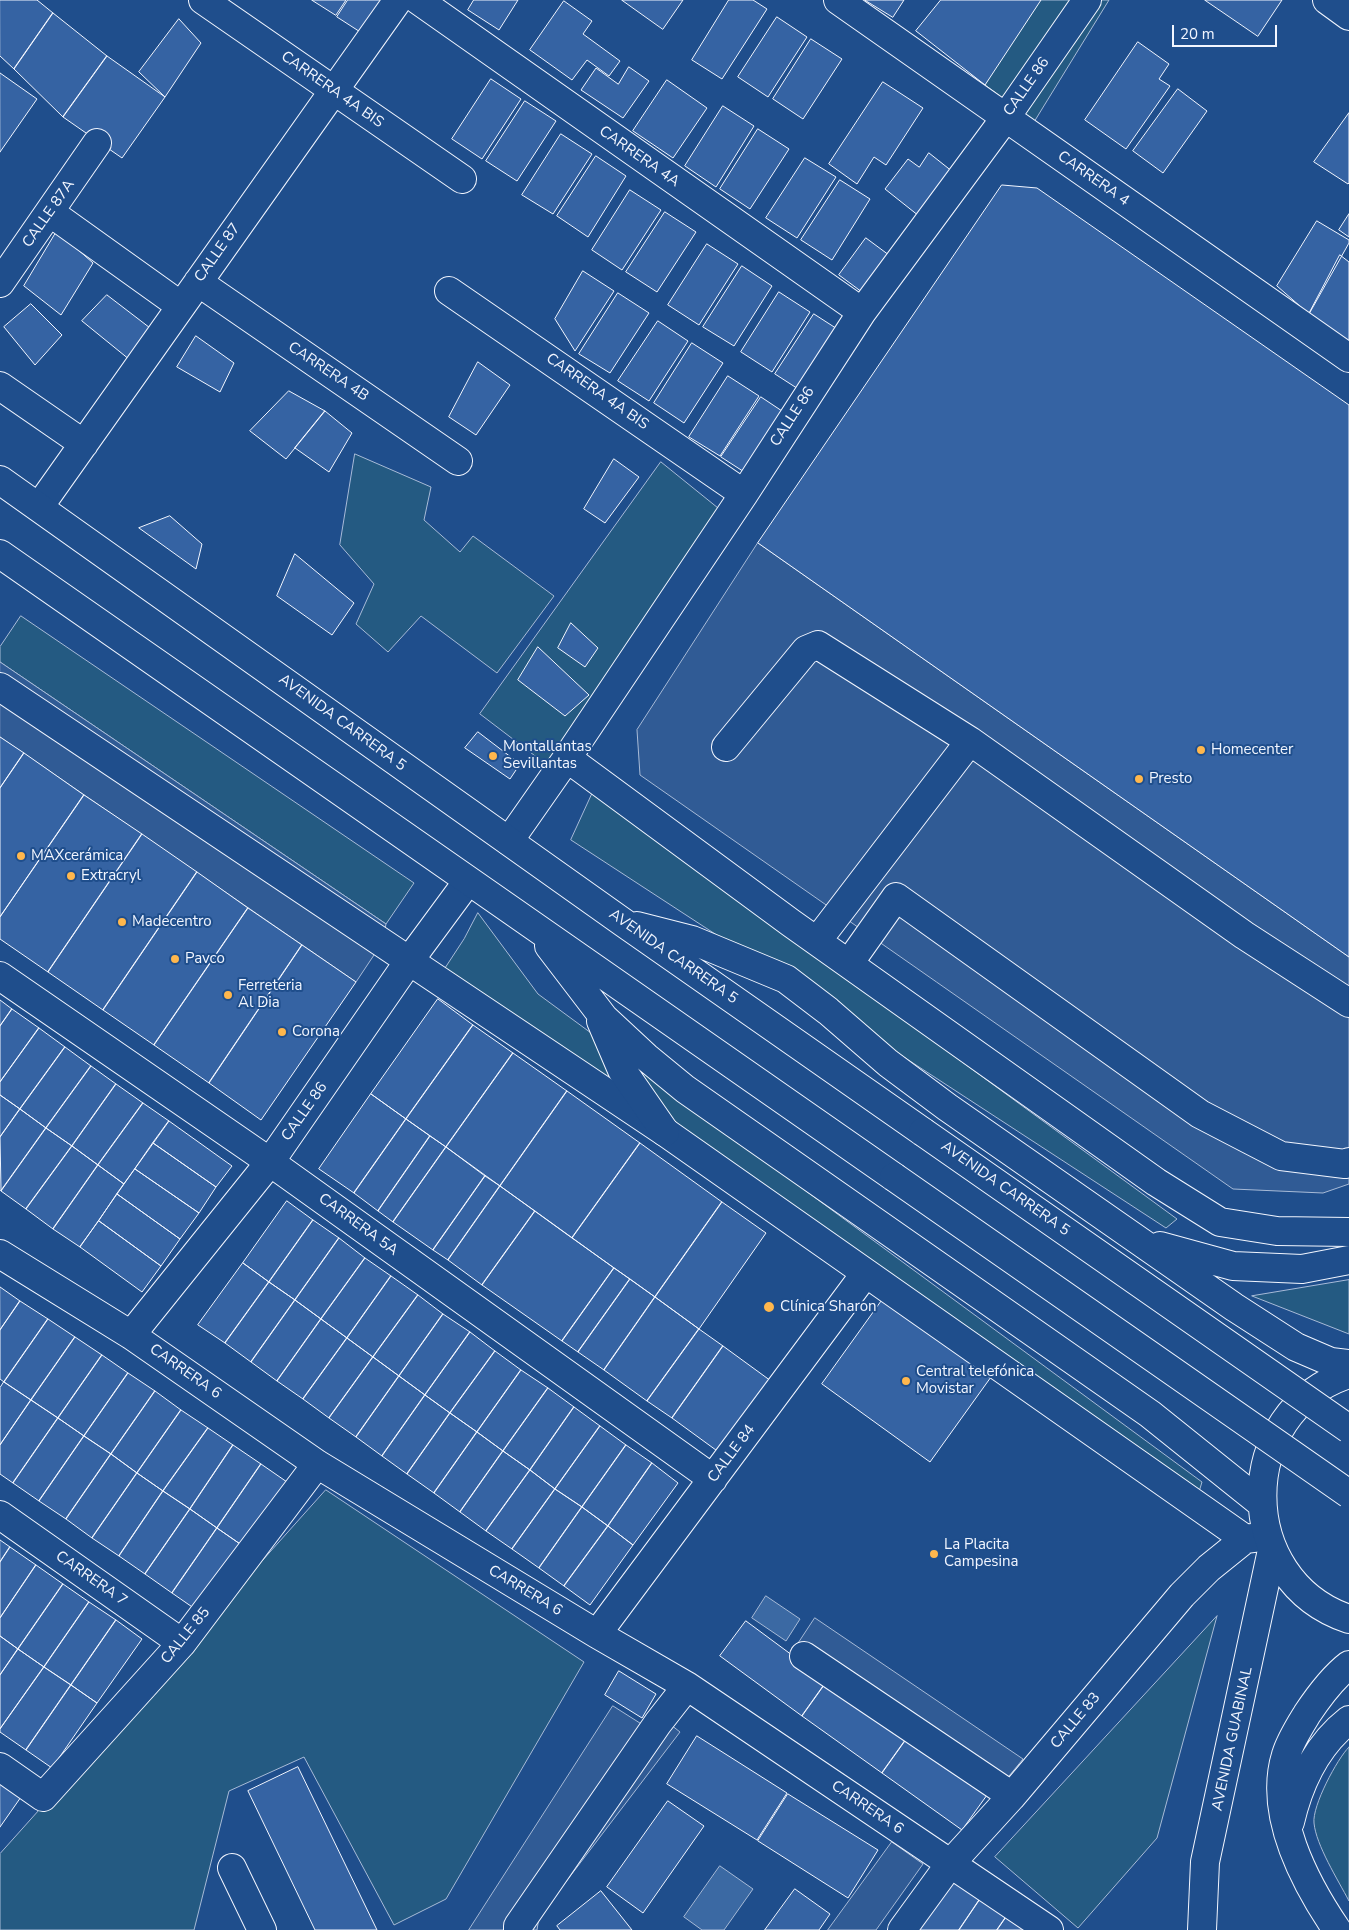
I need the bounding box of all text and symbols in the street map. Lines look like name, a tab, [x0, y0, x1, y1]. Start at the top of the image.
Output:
scale bar	[1174, 15, 1279, 47]
text: 20 m	[1180, 24, 1215, 44]
street label: CARRERA 4A BIS	[277, 48, 387, 132]
street label: CALLE 86	[1000, 54, 1054, 120]
street label: CARRERA 4A	[595, 123, 683, 191]
street label: CARRERA 4	[1054, 148, 1132, 210]
street label: CALLE 87A	[19, 177, 79, 251]
street label: CALLE 87	[191, 220, 245, 286]
street label: CARRERA 4B	[284, 338, 372, 406]
street label: CARRERA 4A BIS	[542, 350, 652, 434]
street label: CALLE 86	[767, 384, 819, 450]
street label: AVENIDA CARRERA 5	[275, 671, 409, 775]
place label: Montallantas Sevillantas	[503, 738, 592, 773]
place label: Homecenter	[1211, 741, 1293, 759]
marker: Homecenter	[1195, 744, 1207, 756]
marker: Montallantas Sevillantas	[487, 750, 499, 762]
place label: Presto	[1149, 770, 1192, 788]
marker: Presto	[1133, 773, 1145, 785]
place label: MAXcerámica	[31, 847, 123, 865]
marker: MAXcerámica	[15, 850, 27, 862]
place label: Extracryl	[81, 867, 141, 885]
marker: Extracryl	[65, 870, 77, 882]
street label: AVENIDA CARRERA 5	[605, 906, 741, 1008]
place label: Madecentro	[132, 913, 212, 931]
marker: Madecentro	[116, 916, 128, 928]
place label: Pavco	[185, 950, 225, 968]
marker: Pavco	[169, 953, 181, 965]
place label: Ferreteria Al Dia	[238, 977, 302, 1012]
marker: Ferreteria Al Dia	[222, 989, 234, 1001]
place label: Corona	[292, 1023, 340, 1041]
marker: Corona	[276, 1026, 288, 1038]
street label: CALLE 86	[278, 1079, 332, 1145]
street label: AVENIDA CARRERA 5	[937, 1138, 1073, 1240]
street label: CARRERA 5A	[315, 1190, 401, 1260]
place label: Clínica Sharon	[780, 1298, 877, 1316]
marker: Clínica Sharon	[762, 1300, 776, 1314]
street label: CARRERA 6	[146, 1341, 224, 1403]
place label: Central telefónica Movistar	[916, 1363, 1034, 1398]
marker: Central telefónica Movistar	[900, 1375, 912, 1387]
street label: CALLE 84	[704, 1422, 760, 1486]
place label: La Placita Campesina	[944, 1536, 1019, 1571]
street label: CARRERA 7	[52, 1548, 130, 1610]
marker: La Placita Campesina	[928, 1548, 940, 1560]
street label: CARRERA 6	[485, 1562, 565, 1620]
street label: CALLE 85	[158, 1604, 214, 1668]
street label: AVENIDA GUABINAL	[1209, 1665, 1257, 1813]
street label: CALLE 83	[1047, 1689, 1105, 1753]
street label: CARRERA 6	[827, 1777, 907, 1839]

